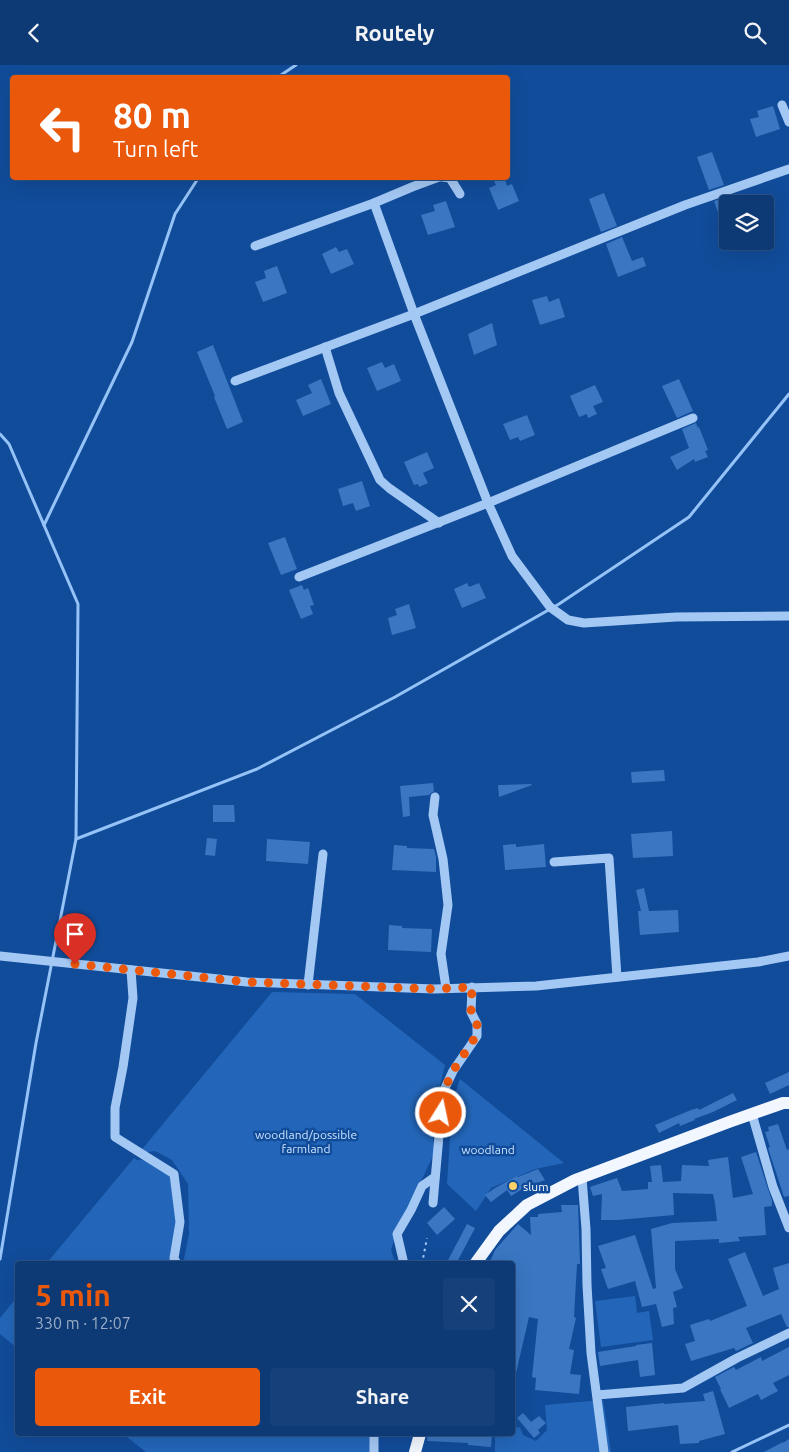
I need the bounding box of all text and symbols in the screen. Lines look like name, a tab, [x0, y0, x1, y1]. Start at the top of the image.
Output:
icon: back	[20, 19, 48, 47]
icon: search	[741, 19, 769, 47]
text: Routely	[354, 20, 435, 45]
icon: left	[30, 95, 95, 160]
text: 80 m	[113, 95, 191, 135]
text: Turn left	[113, 136, 198, 161]
map controls	[719, 195, 774, 250]
button: layers	[719, 195, 774, 250]
pin	[54, 913, 96, 964]
icon: arrive	[61, 920, 89, 948]
position arrow	[414, 1086, 466, 1138]
park label: woodland/possible farmland	[255, 1128, 357, 1155]
park label: woodland	[461, 1143, 515, 1156]
marker: slum	[507, 1180, 519, 1192]
place label: slum	[523, 1180, 549, 1193]
text: 5 min	[35, 1278, 111, 1312]
button: close	[443, 1278, 495, 1330]
text: 330 m · 12:07	[35, 1314, 131, 1332]
button: Exit	[35, 1368, 260, 1426]
button: Share	[270, 1368, 495, 1426]

